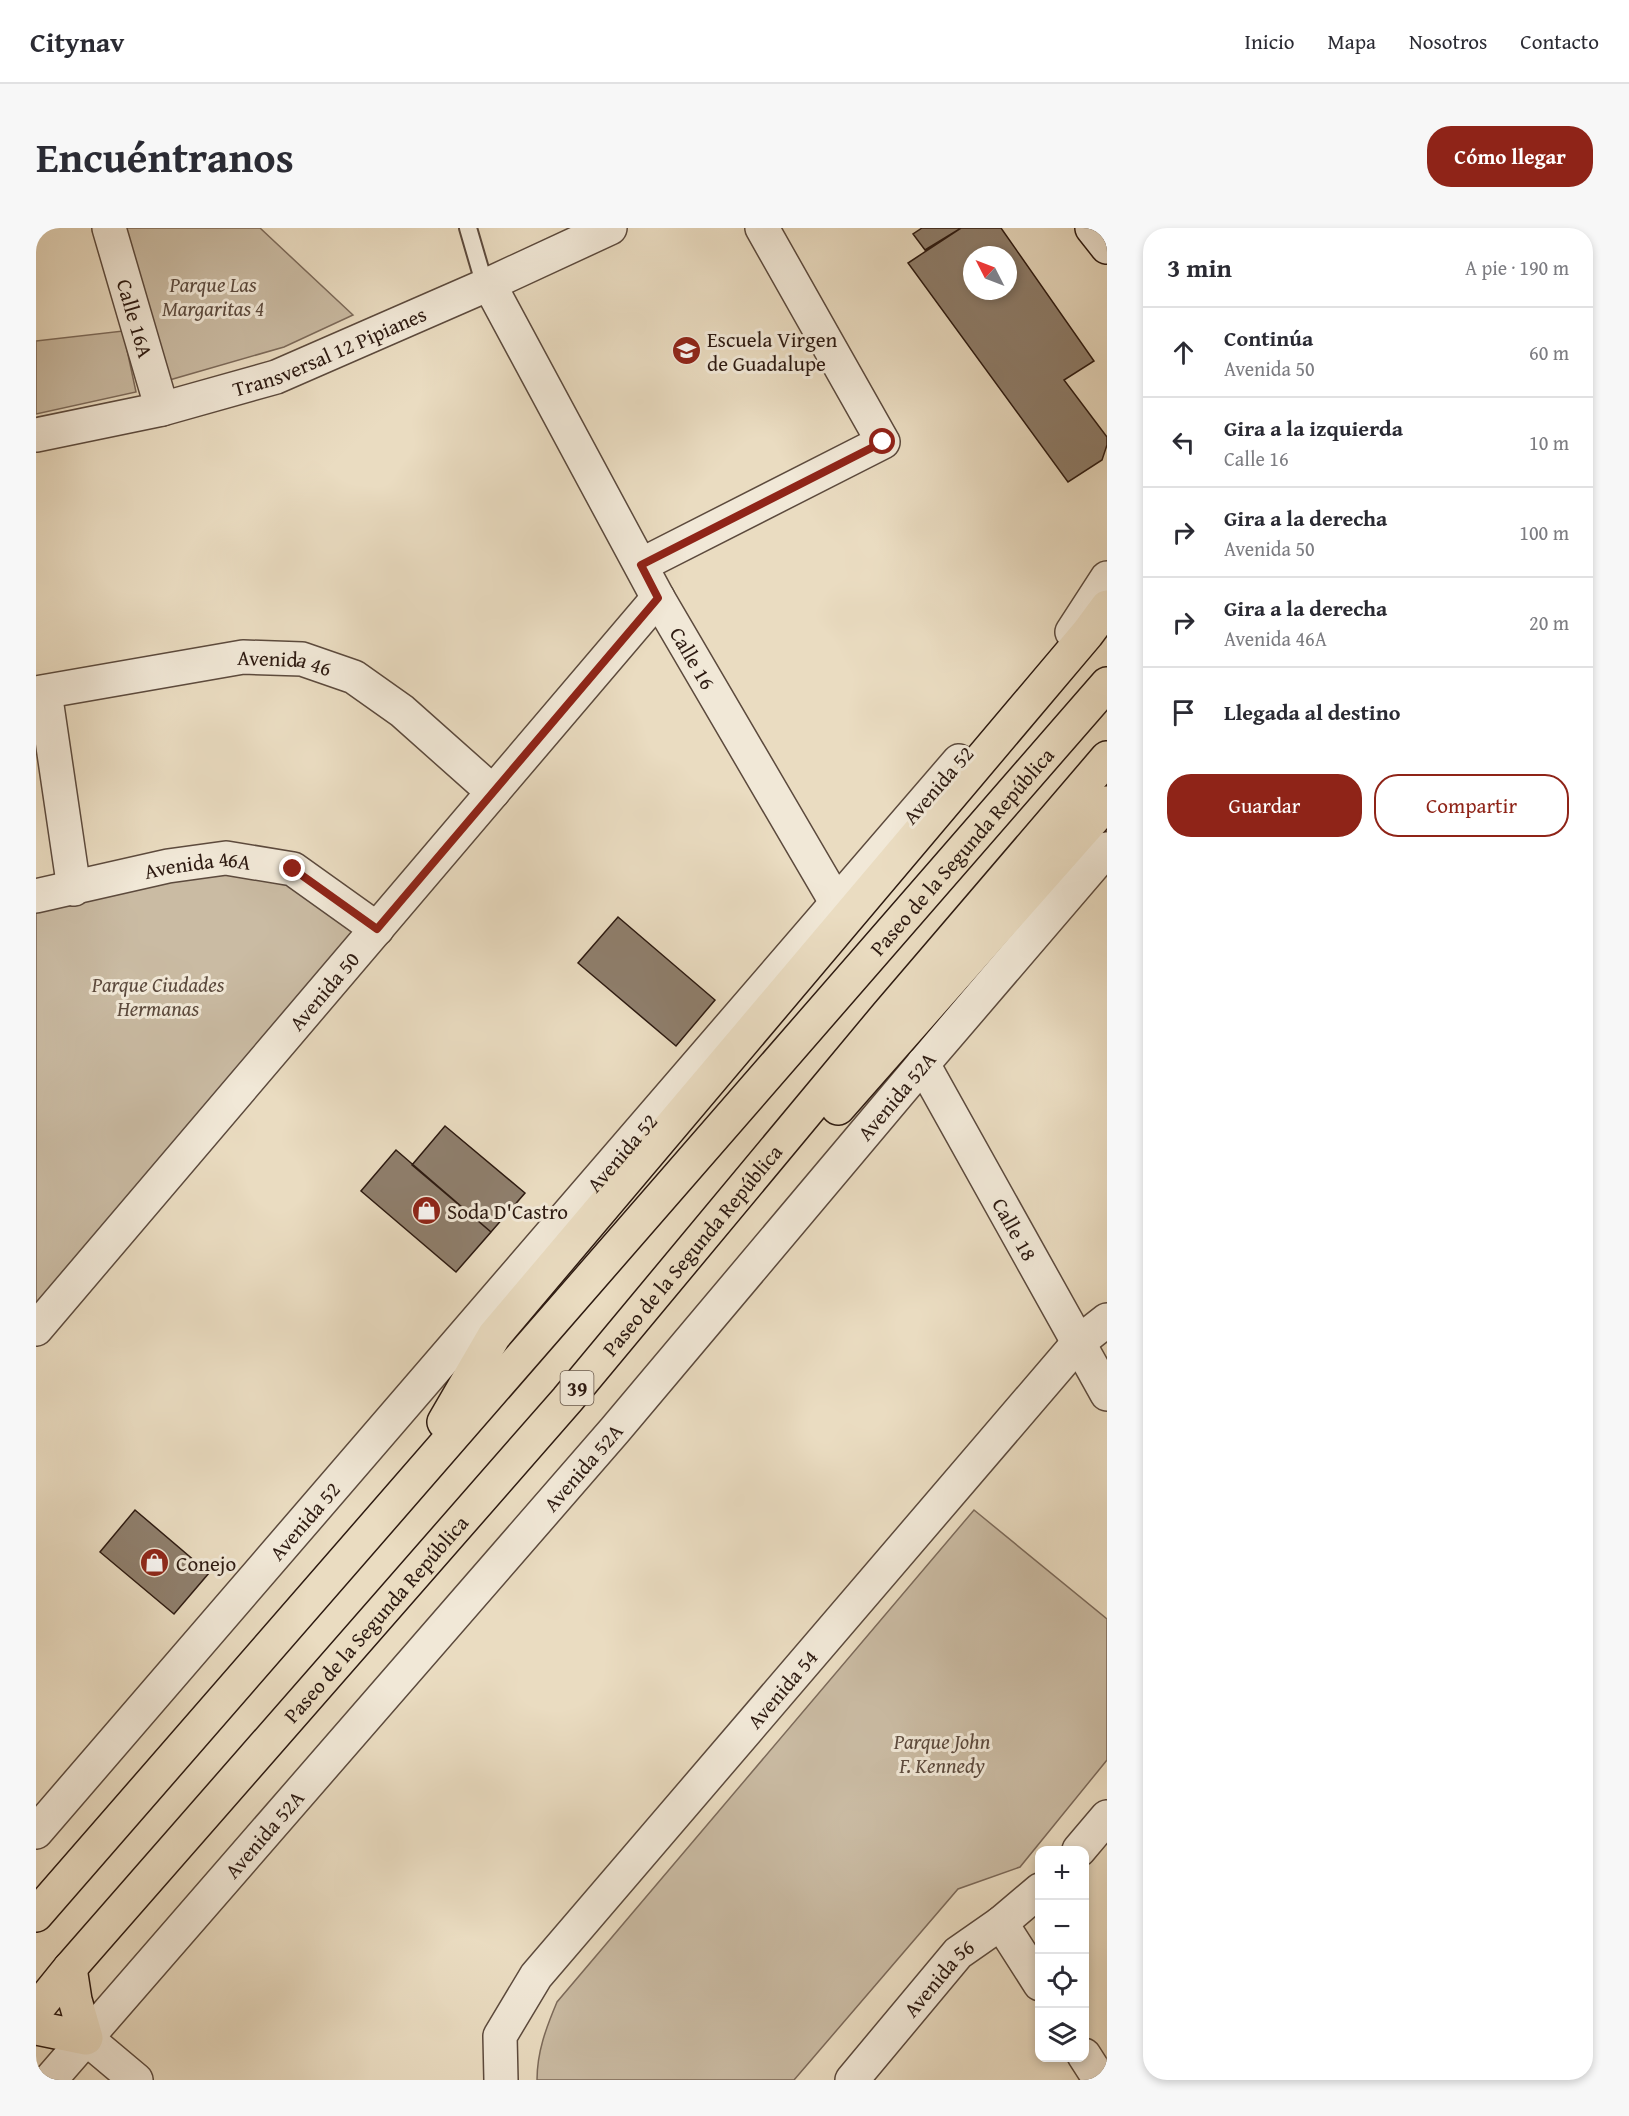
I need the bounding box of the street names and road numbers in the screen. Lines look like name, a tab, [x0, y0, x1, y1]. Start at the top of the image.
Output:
street label: Calle 16A	[109, 275, 162, 362]
street label: Transversal 12 Pipianes	[229, 298, 431, 404]
street label: Calle 16	[663, 621, 724, 695]
street label: Avenida 46	[237, 641, 336, 684]
street label: Avenida 52	[895, 739, 981, 831]
street label: Paseo de la Segunda República	[862, 740, 1061, 962]
street label: Avenida 46A	[141, 842, 254, 887]
street label: Avenida 50	[281, 945, 366, 1037]
street label: Avenida 52A	[850, 1044, 943, 1147]
street label: Avenida 52	[579, 1106, 664, 1199]
street label: Paseo de la Segunda República	[595, 1137, 789, 1362]
street label: Calle 18	[985, 1192, 1045, 1266]
road number: 39	[560, 1371, 594, 1405]
street label: Avenida 52A	[536, 1416, 630, 1518]
street label: Avenida 52	[261, 1474, 347, 1567]
street label: Paseo de la Segunda República	[276, 1508, 475, 1730]
street label: Avenida 54	[739, 1643, 825, 1735]
street label: Avenida 52A	[217, 1783, 311, 1885]
street label: Avenida 56	[895, 1931, 980, 2024]

